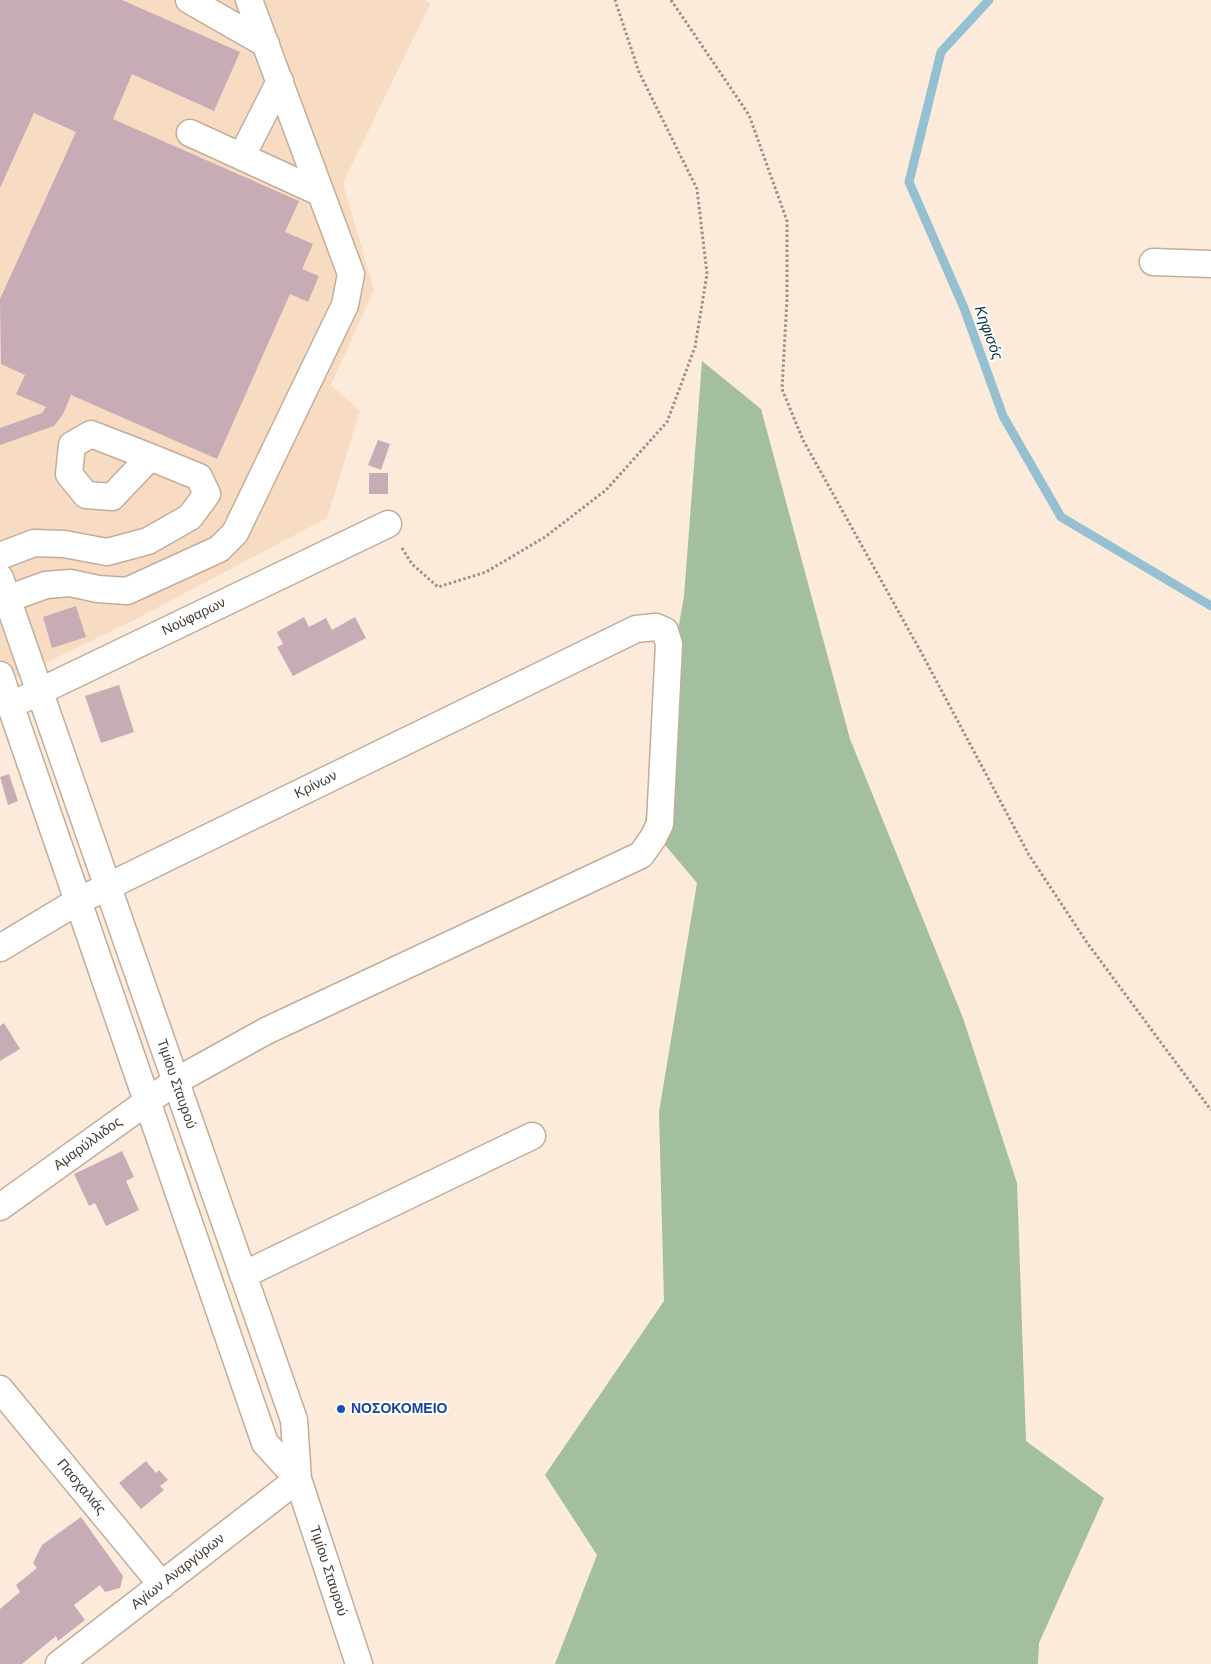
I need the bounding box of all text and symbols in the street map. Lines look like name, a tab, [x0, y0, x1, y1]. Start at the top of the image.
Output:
water label: Κηφισός	[970, 304, 1006, 362]
street label: Νούφαρων	[159, 594, 229, 640]
street label: Κρίνων	[292, 768, 340, 802]
street label: Τιμίου Σταυρού	[153, 1037, 199, 1131]
street label: Αμαρύλλιδος	[50, 1114, 126, 1174]
place label: ΝΟΣΟΚΟΜΕΙΟ	[351, 1401, 447, 1417]
marker: ΝΟΣΟΚΟΜΕΙΟ	[335, 1403, 347, 1415]
street label: Πασχαλιάς	[53, 1456, 109, 1518]
street label: Τιμίου Σταυρού	[305, 1524, 351, 1618]
street label: Αγίων Αναργύρων	[128, 1530, 228, 1614]

